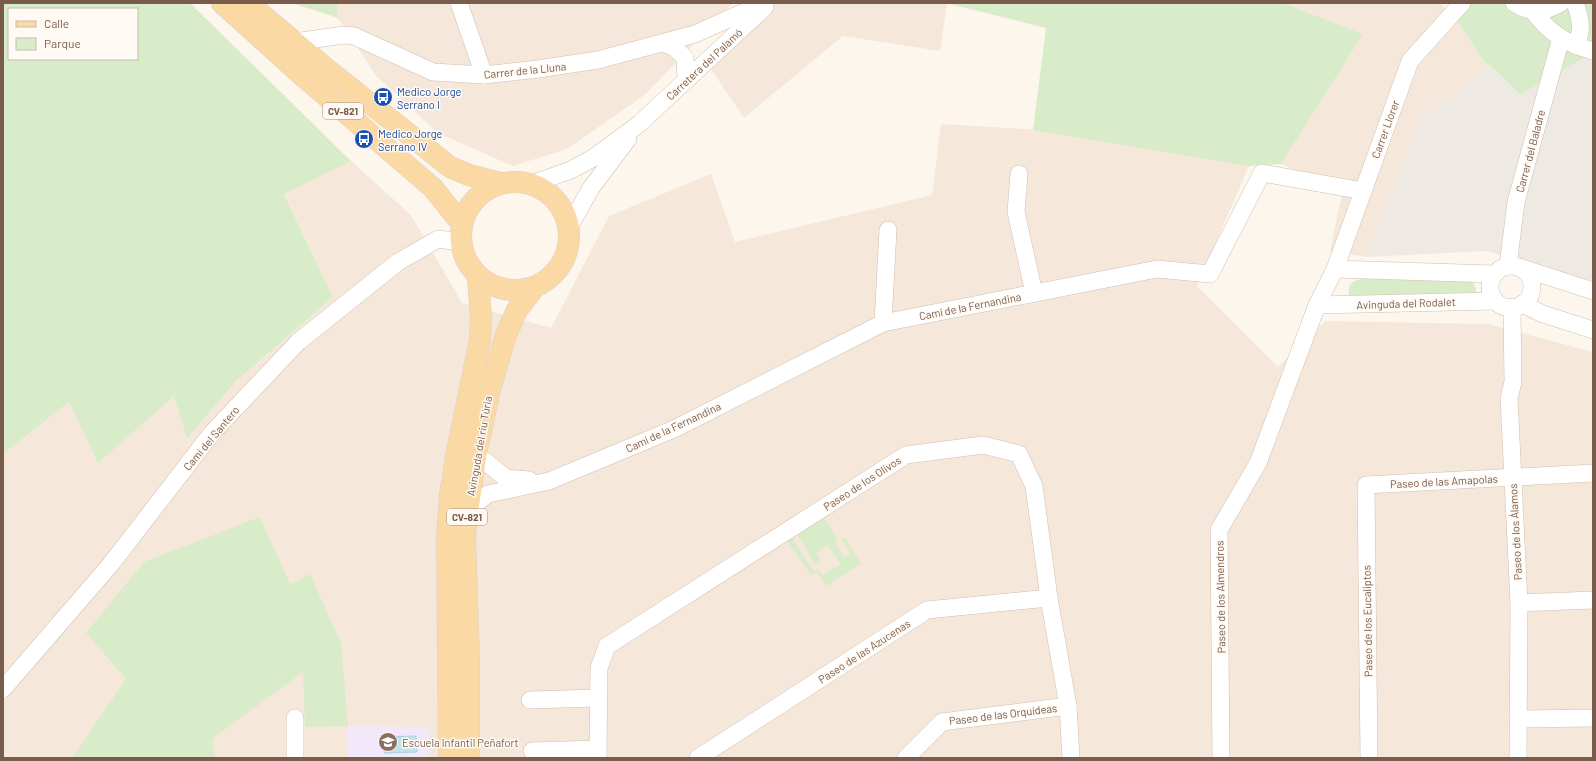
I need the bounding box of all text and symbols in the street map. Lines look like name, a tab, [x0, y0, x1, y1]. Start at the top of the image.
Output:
legend	[8, 8, 138, 60]
text: Calle	[44, 16, 69, 30]
street label: Carretera del Palamó	[663, 25, 745, 103]
text: Parque	[44, 36, 81, 50]
street label: Carrer de la Lluna	[483, 59, 567, 81]
place label: Medico Jorge Serrano I	[397, 85, 462, 111]
bus stop icon: Medico Jorge Serrano I	[372, 86, 394, 108]
street label: Carrer Llorer	[1368, 98, 1402, 160]
road number: CV-821	[323, 103, 363, 119]
street label: Carrer del Baladre	[1513, 108, 1547, 194]
place label: Medico Jorge Serrano IV	[378, 127, 443, 153]
bus stop icon: Medico Jorge Serrano IV	[353, 128, 375, 150]
street label: Camí de la Fernandina	[918, 290, 1022, 322]
street label: Avinguda del Rodalet	[1356, 295, 1456, 311]
street label: Avinguda del riu Túria	[464, 395, 494, 497]
street label: Camí de la Fernandina	[623, 399, 723, 455]
street label: Camí del Santero	[180, 403, 242, 473]
street label: Paseo de los Olivos	[821, 453, 903, 513]
street label: Paseo de las Amapolas	[1390, 472, 1498, 490]
street label: Paseo de los Álamos	[1506, 483, 1524, 581]
road number: CV-821	[447, 509, 487, 525]
street label: Paseo de los Almendros	[1213, 541, 1227, 653]
street label: Paseo de los Eucaliptos	[1360, 565, 1374, 677]
street label: Paseo de las Azucenas	[816, 616, 912, 686]
street label: Paseo de las Orquídeas	[948, 701, 1058, 727]
school or university icon: Escuela Infantil Peñafort	[377, 731, 399, 753]
place label: Escuela Infantil Peñafort	[402, 736, 519, 749]

